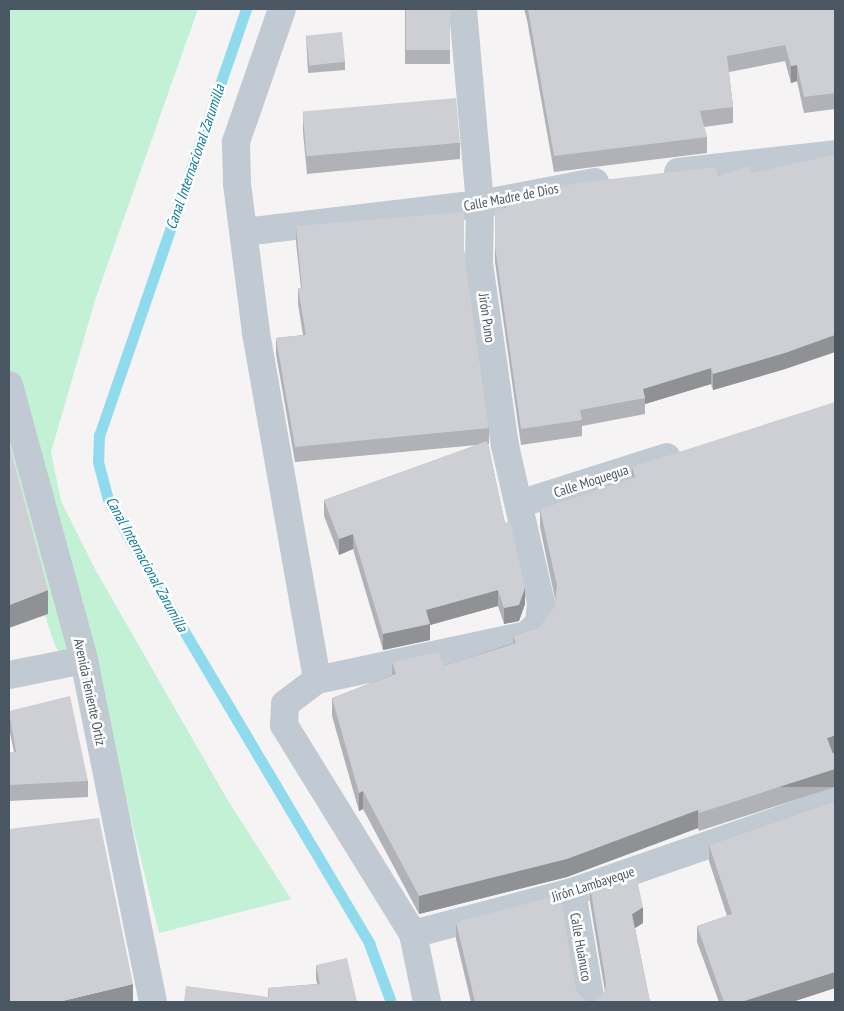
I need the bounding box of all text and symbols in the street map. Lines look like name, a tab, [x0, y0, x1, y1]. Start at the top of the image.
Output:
water label: Canal Internacional Zarumilla	[162, 82, 228, 232]
street label: Calle Madre de Dios	[462, 180, 560, 214]
street label: Jirón Puno	[475, 292, 499, 344]
street label: Calle Moquegua	[552, 461, 630, 501]
water label: Canal Internacional Zarumilla	[102, 493, 192, 635]
street label: Avenida Teniente Ortiz	[70, 637, 110, 747]
street label: Jirón Lambayeque	[549, 863, 637, 905]
street label: Calle Huánuco	[567, 911, 595, 983]

